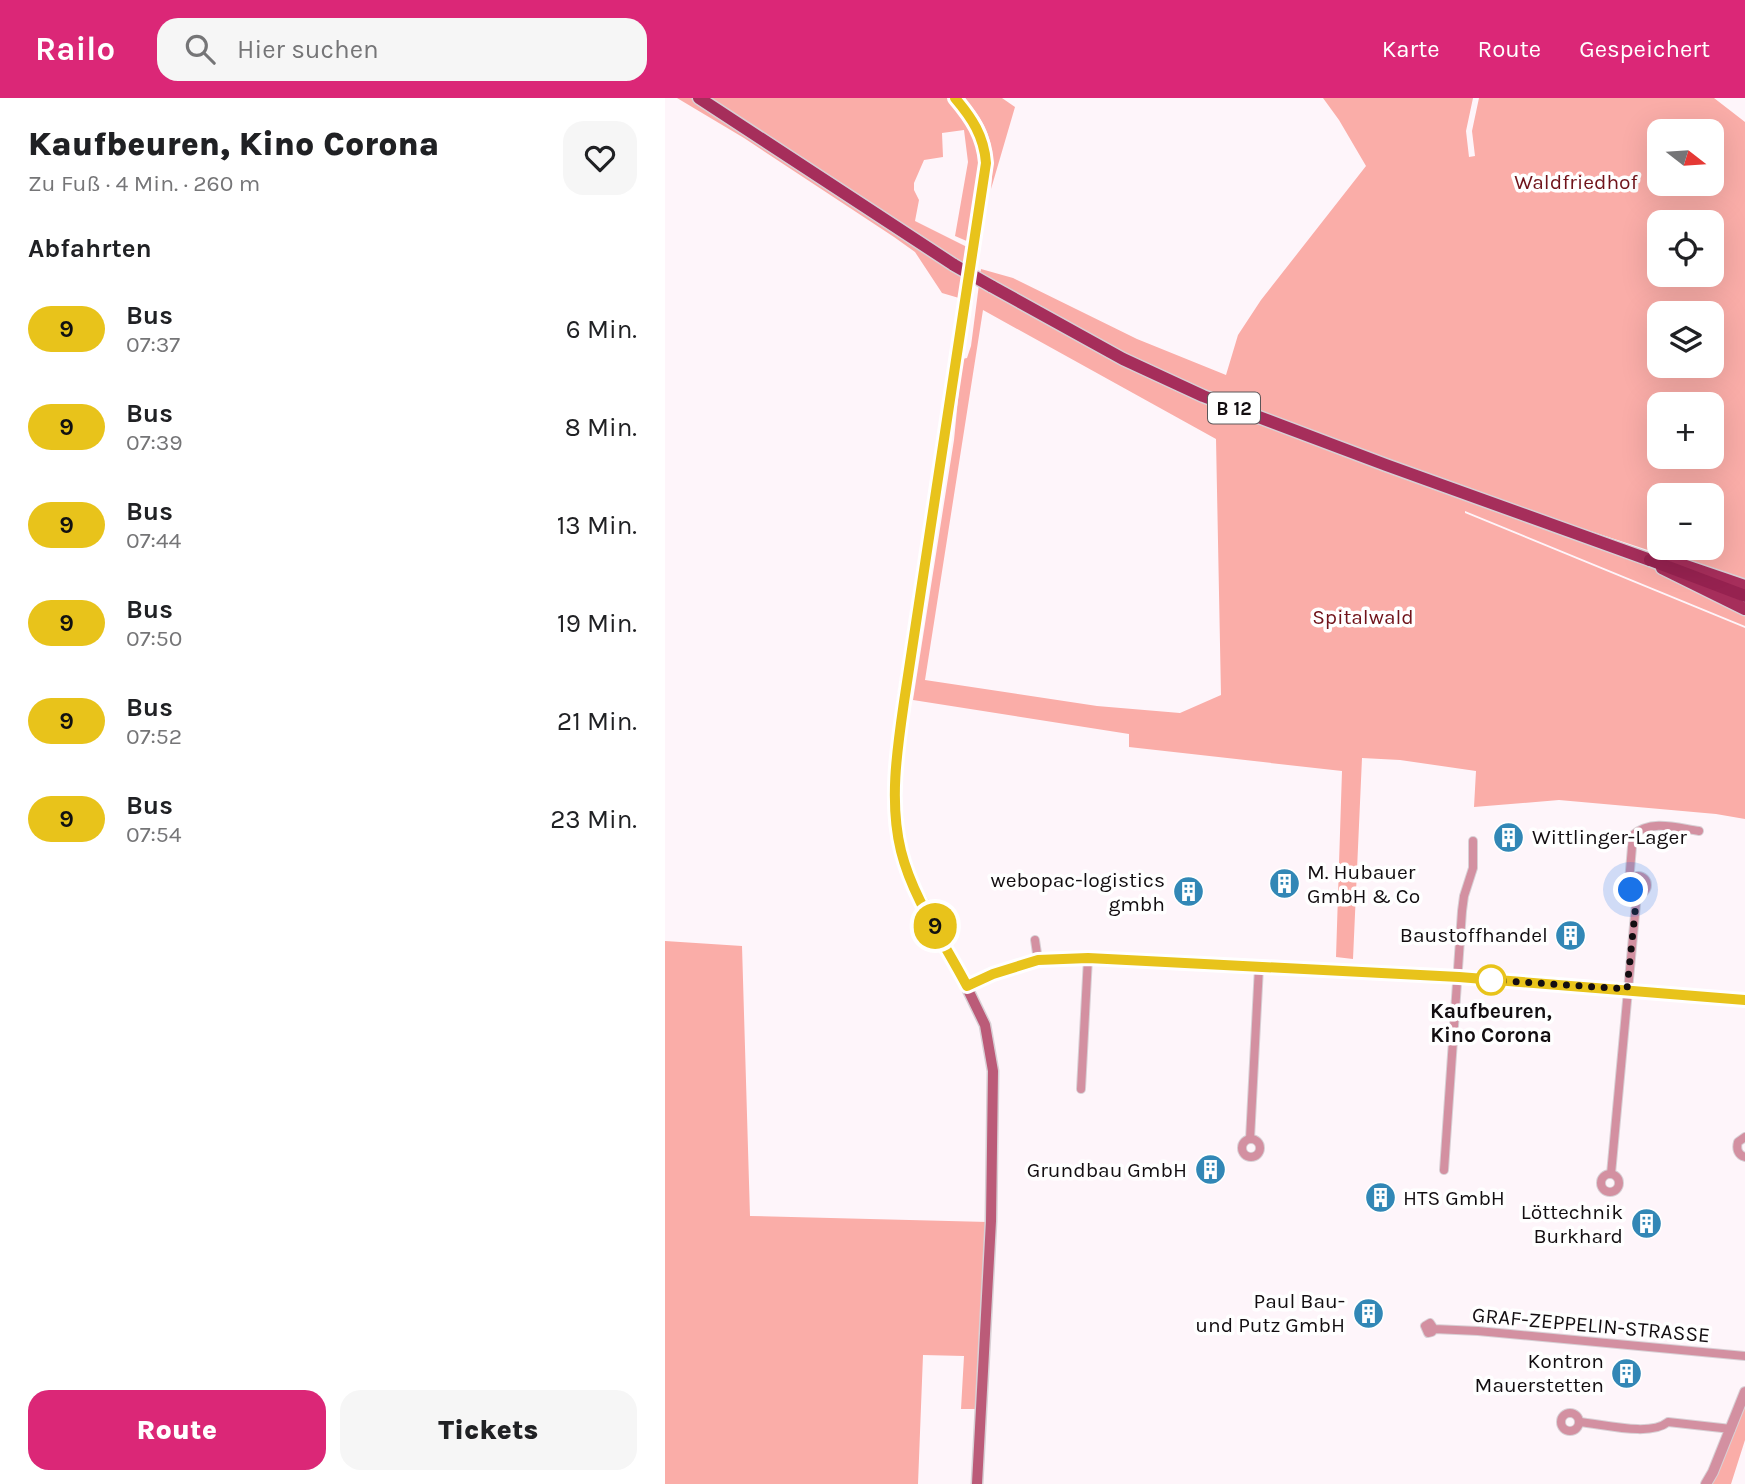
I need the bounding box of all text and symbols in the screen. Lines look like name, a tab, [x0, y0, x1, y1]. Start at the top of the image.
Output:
search box	[157, 18, 647, 81]
text: Railo	[35, 30, 115, 68]
icon: search	[181, 30, 219, 68]
text: Hier suchen	[237, 34, 379, 65]
text: Karte	[1382, 35, 1440, 63]
text: Route	[1478, 35, 1541, 63]
text: Gespeichert	[1579, 35, 1710, 63]
north arrow	[1647, 119, 1724, 196]
map controls	[1647, 119, 1724, 560]
button: heart	[563, 121, 637, 195]
text: Kaufbeuren, Kino Corona	[28, 125, 439, 163]
text: Zu Fuß · 4 Min. · 260 m	[28, 170, 260, 197]
park label: Waldfriedhof	[1514, 170, 1639, 194]
button: locate	[1647, 210, 1724, 287]
text: Abfahrten	[28, 233, 152, 264]
text: Bus	[126, 300, 173, 331]
button: layers	[1647, 301, 1724, 378]
text: 6 Min.	[566, 314, 637, 345]
text: 9	[59, 315, 74, 343]
text: 07:37	[126, 331, 180, 358]
road number: B 12	[1208, 392, 1260, 424]
button: +	[1647, 392, 1724, 469]
text: Bus	[126, 398, 173, 429]
text: 8 Min.	[565, 412, 637, 443]
text: 9	[59, 413, 74, 441]
text: 07:39	[126, 429, 183, 456]
button: −	[1647, 483, 1724, 560]
text: Bus	[126, 496, 173, 527]
text: 13 Min.	[557, 510, 637, 541]
text: 9	[59, 511, 74, 539]
text: 07:44	[126, 527, 181, 554]
text: Bus	[126, 594, 173, 625]
park label: Spitalwald	[1312, 605, 1414, 629]
text: 19 Min.	[557, 608, 637, 639]
text: 9	[59, 609, 74, 637]
text: 07:50	[126, 625, 182, 652]
text: Bus	[126, 692, 173, 723]
text: 21 Min.	[557, 706, 637, 737]
text: 9	[59, 707, 74, 735]
text: 07:52	[126, 723, 182, 750]
text: Bus	[126, 790, 173, 821]
text: 23 Min.	[550, 804, 637, 835]
text: 9	[59, 805, 74, 833]
building icon: Wittlinger-Lager	[1492, 820, 1526, 854]
text: 07:54	[126, 821, 182, 848]
place label: Wittlinger-Lager	[1532, 825, 1687, 849]
place label: M. Hubauer GmbH & Co	[1307, 860, 1420, 908]
building icon: M. Hubauer GmbH & Co	[1267, 867, 1301, 901]
place label: webopac-logistics gmbh	[991, 868, 1165, 916]
your location	[1613, 872, 1648, 907]
building icon: webopac-logistics gmbh	[1171, 875, 1205, 909]
line badge: 9	[912, 903, 958, 949]
text: 9	[928, 912, 942, 940]
building icon: Baustoffhandel	[1554, 918, 1588, 952]
place label: Baustoffhandel	[1400, 923, 1548, 947]
marker: Kaufbeuren, Kino Corona	[1476, 965, 1506, 995]
place label: Kaufbeuren, Kino Corona	[1430, 999, 1552, 1047]
building icon: Grundbau GmbH	[1193, 1153, 1227, 1187]
place label: Grundbau GmbH	[1027, 1158, 1187, 1182]
building icon: HTS GmbH	[1363, 1181, 1397, 1215]
place label: HTS GmbH	[1403, 1186, 1505, 1210]
place label: Löttechnik Burkhard	[1521, 1200, 1623, 1248]
building icon: Löttechnik Burkhard	[1629, 1207, 1663, 1241]
place label: Paul Bau- und Putz GmbH	[1195, 1289, 1345, 1337]
building icon: Paul Bau- und Putz GmbH	[1351, 1296, 1385, 1330]
street label: GRAF-ZEPPELIN-STRASSE	[1471, 1303, 1711, 1347]
place label: Kontron Mauerstetten	[1475, 1349, 1604, 1397]
building icon: Kontron Mauerstetten	[1610, 1356, 1644, 1390]
button: Route	[28, 1390, 326, 1470]
button: Tickets	[340, 1390, 637, 1470]

